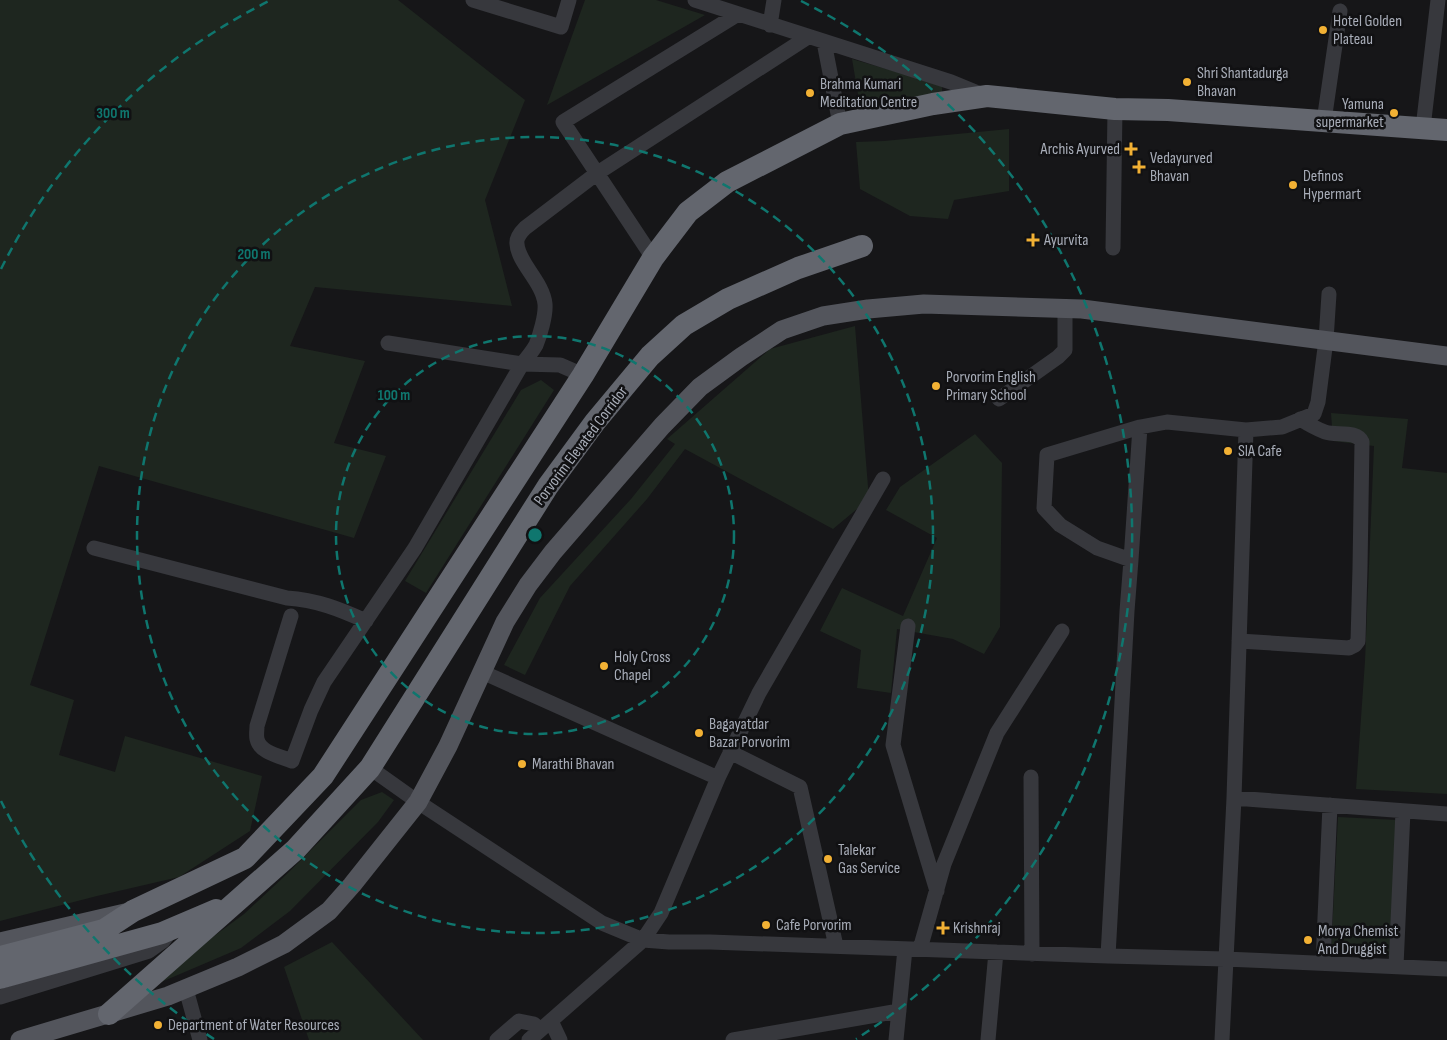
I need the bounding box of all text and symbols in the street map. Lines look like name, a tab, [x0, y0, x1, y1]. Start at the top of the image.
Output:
place label: Hotel Golden Plateau	[1333, 12, 1402, 49]
marker: Hotel Golden Plateau	[1317, 24, 1329, 36]
place label: Shri Shantadurga Bhavan	[1197, 64, 1288, 101]
place label: Brahma Kumari Meditation Centre	[820, 75, 917, 112]
marker: Shri Shantadurga Bhavan	[1181, 76, 1193, 88]
marker: Brahma Kumari Meditation Centre	[804, 87, 816, 99]
place label: Yamuna supermarket	[1316, 95, 1384, 132]
text: 300 m	[96, 104, 130, 123]
marker: Yamuna supermarket	[1388, 107, 1400, 119]
place label: Archis Ayurved	[1040, 140, 1120, 159]
marker: Archis Ayurved	[1124, 142, 1138, 156]
place label: Vedayurved Bhavan	[1150, 149, 1213, 186]
marker: Vedayurved Bhavan	[1132, 160, 1146, 174]
place label: Definos Hypermart	[1303, 167, 1361, 204]
marker: Definos Hypermart	[1287, 179, 1299, 191]
place label: Ayurvita	[1043, 231, 1088, 250]
marker: Ayurvita	[1026, 233, 1040, 247]
text: 200 m	[237, 245, 271, 264]
place label: Porvorim English Primary School	[946, 368, 1036, 405]
marker: Porvorim English Primary School	[930, 380, 942, 392]
street label: Porvorim Elevated Corridor	[530, 382, 632, 509]
text: 100 m	[378, 386, 410, 405]
place label: SIA Cafe	[1238, 442, 1282, 461]
marker: SIA Cafe	[1222, 445, 1234, 457]
centre of rings	[526, 526, 544, 544]
place label: Holy Cross Chapel	[614, 648, 671, 685]
marker: Holy Cross Chapel	[598, 660, 610, 672]
place label: Bagayatdar Bazar Porvorim	[709, 715, 790, 752]
marker: Bagayatdar Bazar Porvorim	[693, 727, 705, 739]
place label: Marathi Bhavan	[532, 755, 614, 774]
marker: Marathi Bhavan	[516, 758, 528, 770]
place label: Talekar Gas Service	[838, 841, 900, 878]
marker: Talekar Gas Service	[822, 853, 834, 865]
place label: Cafe Porvorim	[776, 916, 852, 935]
marker: Cafe Porvorim	[760, 919, 772, 931]
place label: Krishnraj	[953, 919, 1001, 938]
marker: Krishnraj	[937, 922, 949, 934]
place label: Morya Chemist And Druggist	[1317, 922, 1399, 959]
marker: Morya Chemist And Druggist	[1302, 934, 1314, 946]
place label: Department of Water Resources	[168, 1016, 340, 1035]
marker: Department of Water Resources	[152, 1019, 164, 1031]

